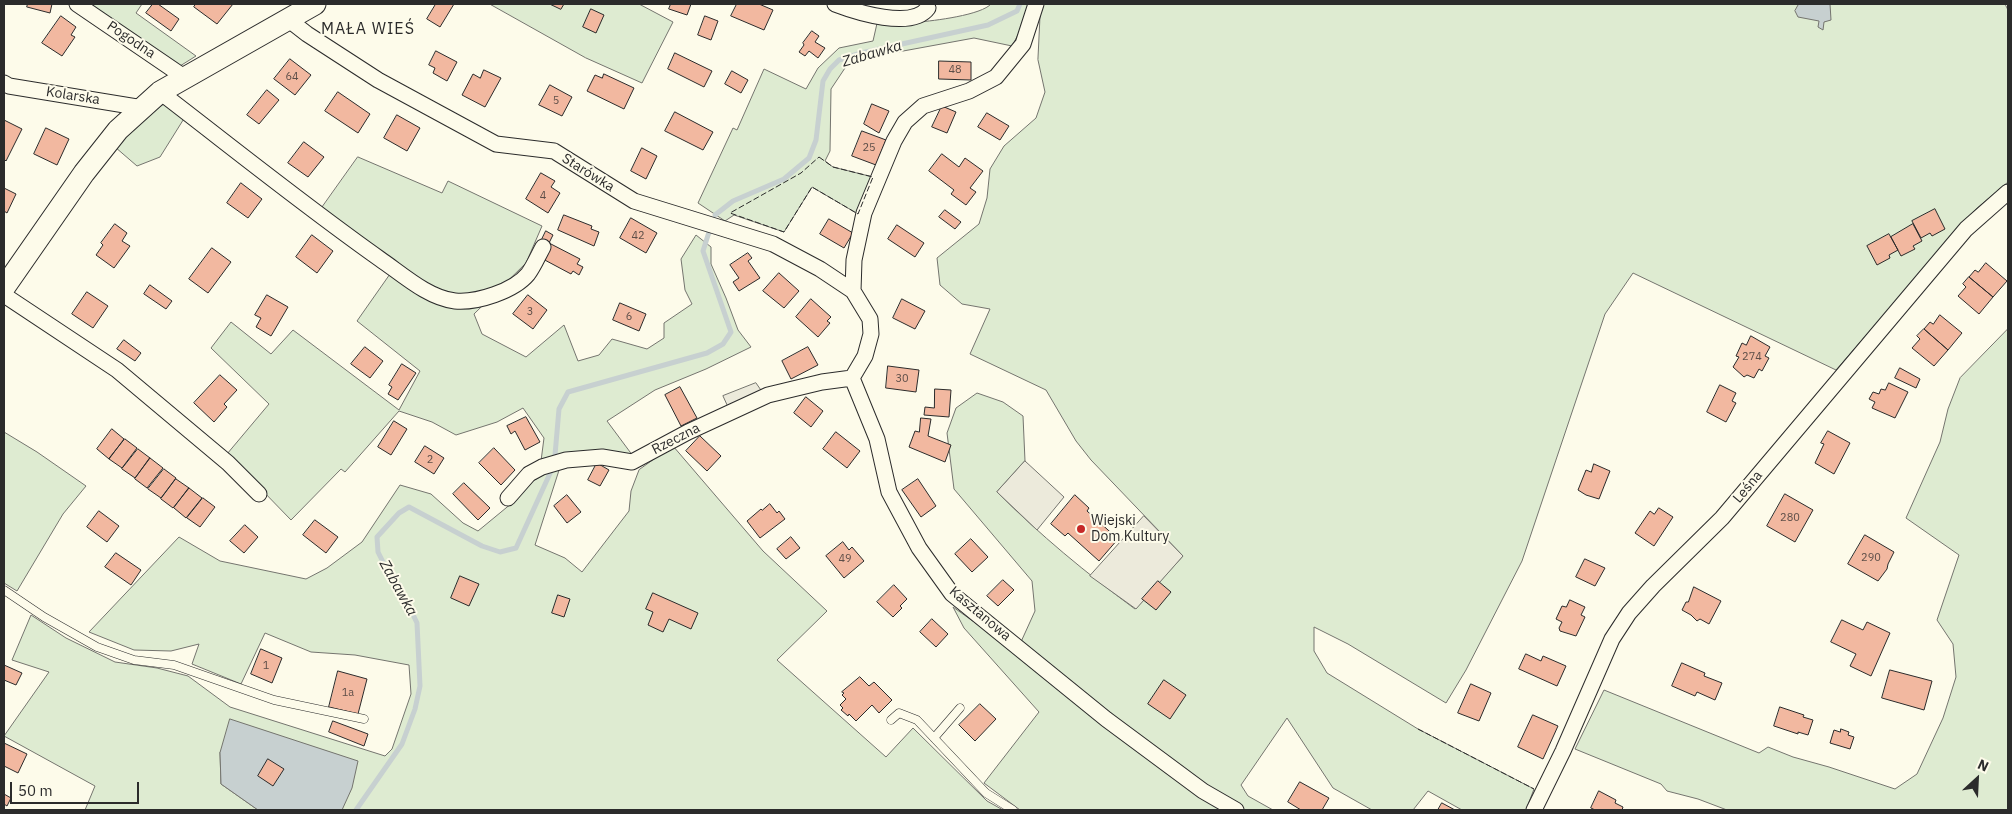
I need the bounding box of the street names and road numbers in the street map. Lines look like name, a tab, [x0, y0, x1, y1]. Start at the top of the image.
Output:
street label: Pogodna	[104, 18, 158, 62]
street label: Kolarska	[45, 83, 101, 109]
street label: Starówka	[559, 150, 617, 196]
street label: Rzeczna	[649, 420, 703, 458]
street label: Leśna	[1730, 468, 1766, 506]
street label: Kasztanowa	[946, 583, 1014, 645]

